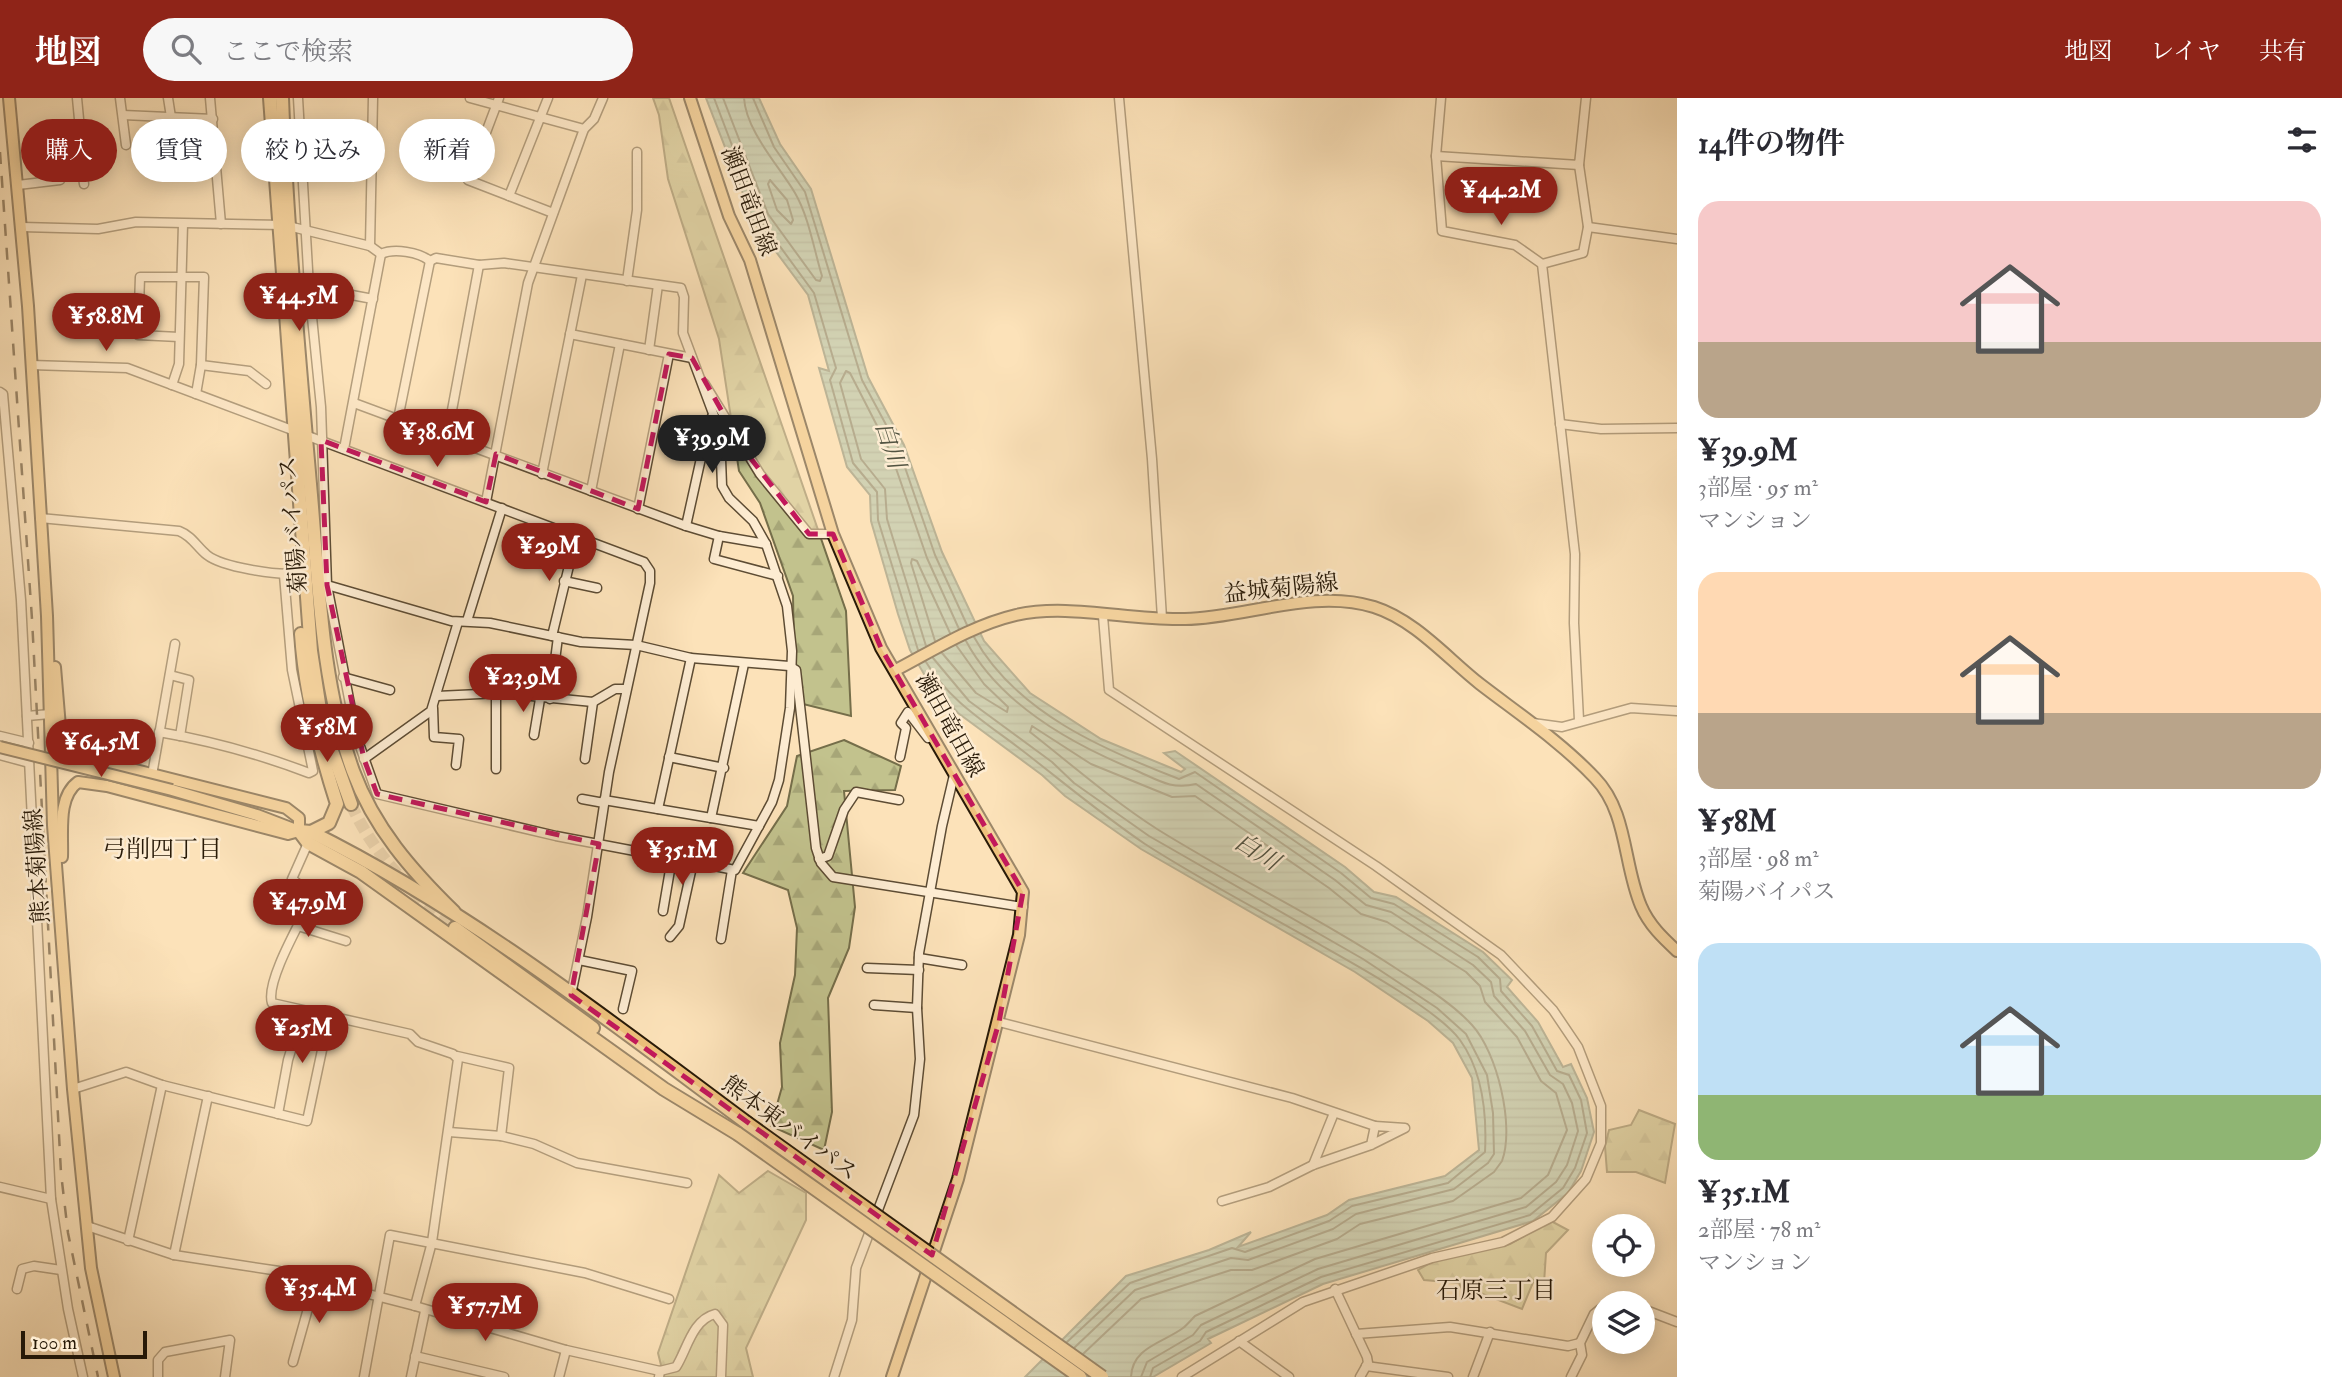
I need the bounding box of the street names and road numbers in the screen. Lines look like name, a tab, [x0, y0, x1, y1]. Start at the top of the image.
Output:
street label: 瀬田竜田線	[715, 142, 783, 260]
street label: 菊陽バイパス	[273, 455, 313, 595]
street label: 益城菊陽線	[1222, 568, 1340, 608]
street label: 瀬田竜田線	[909, 668, 991, 782]
street label: 熊本菊陽線	[19, 808, 55, 924]
street label: 熊本東バイパス	[717, 1069, 863, 1187]

